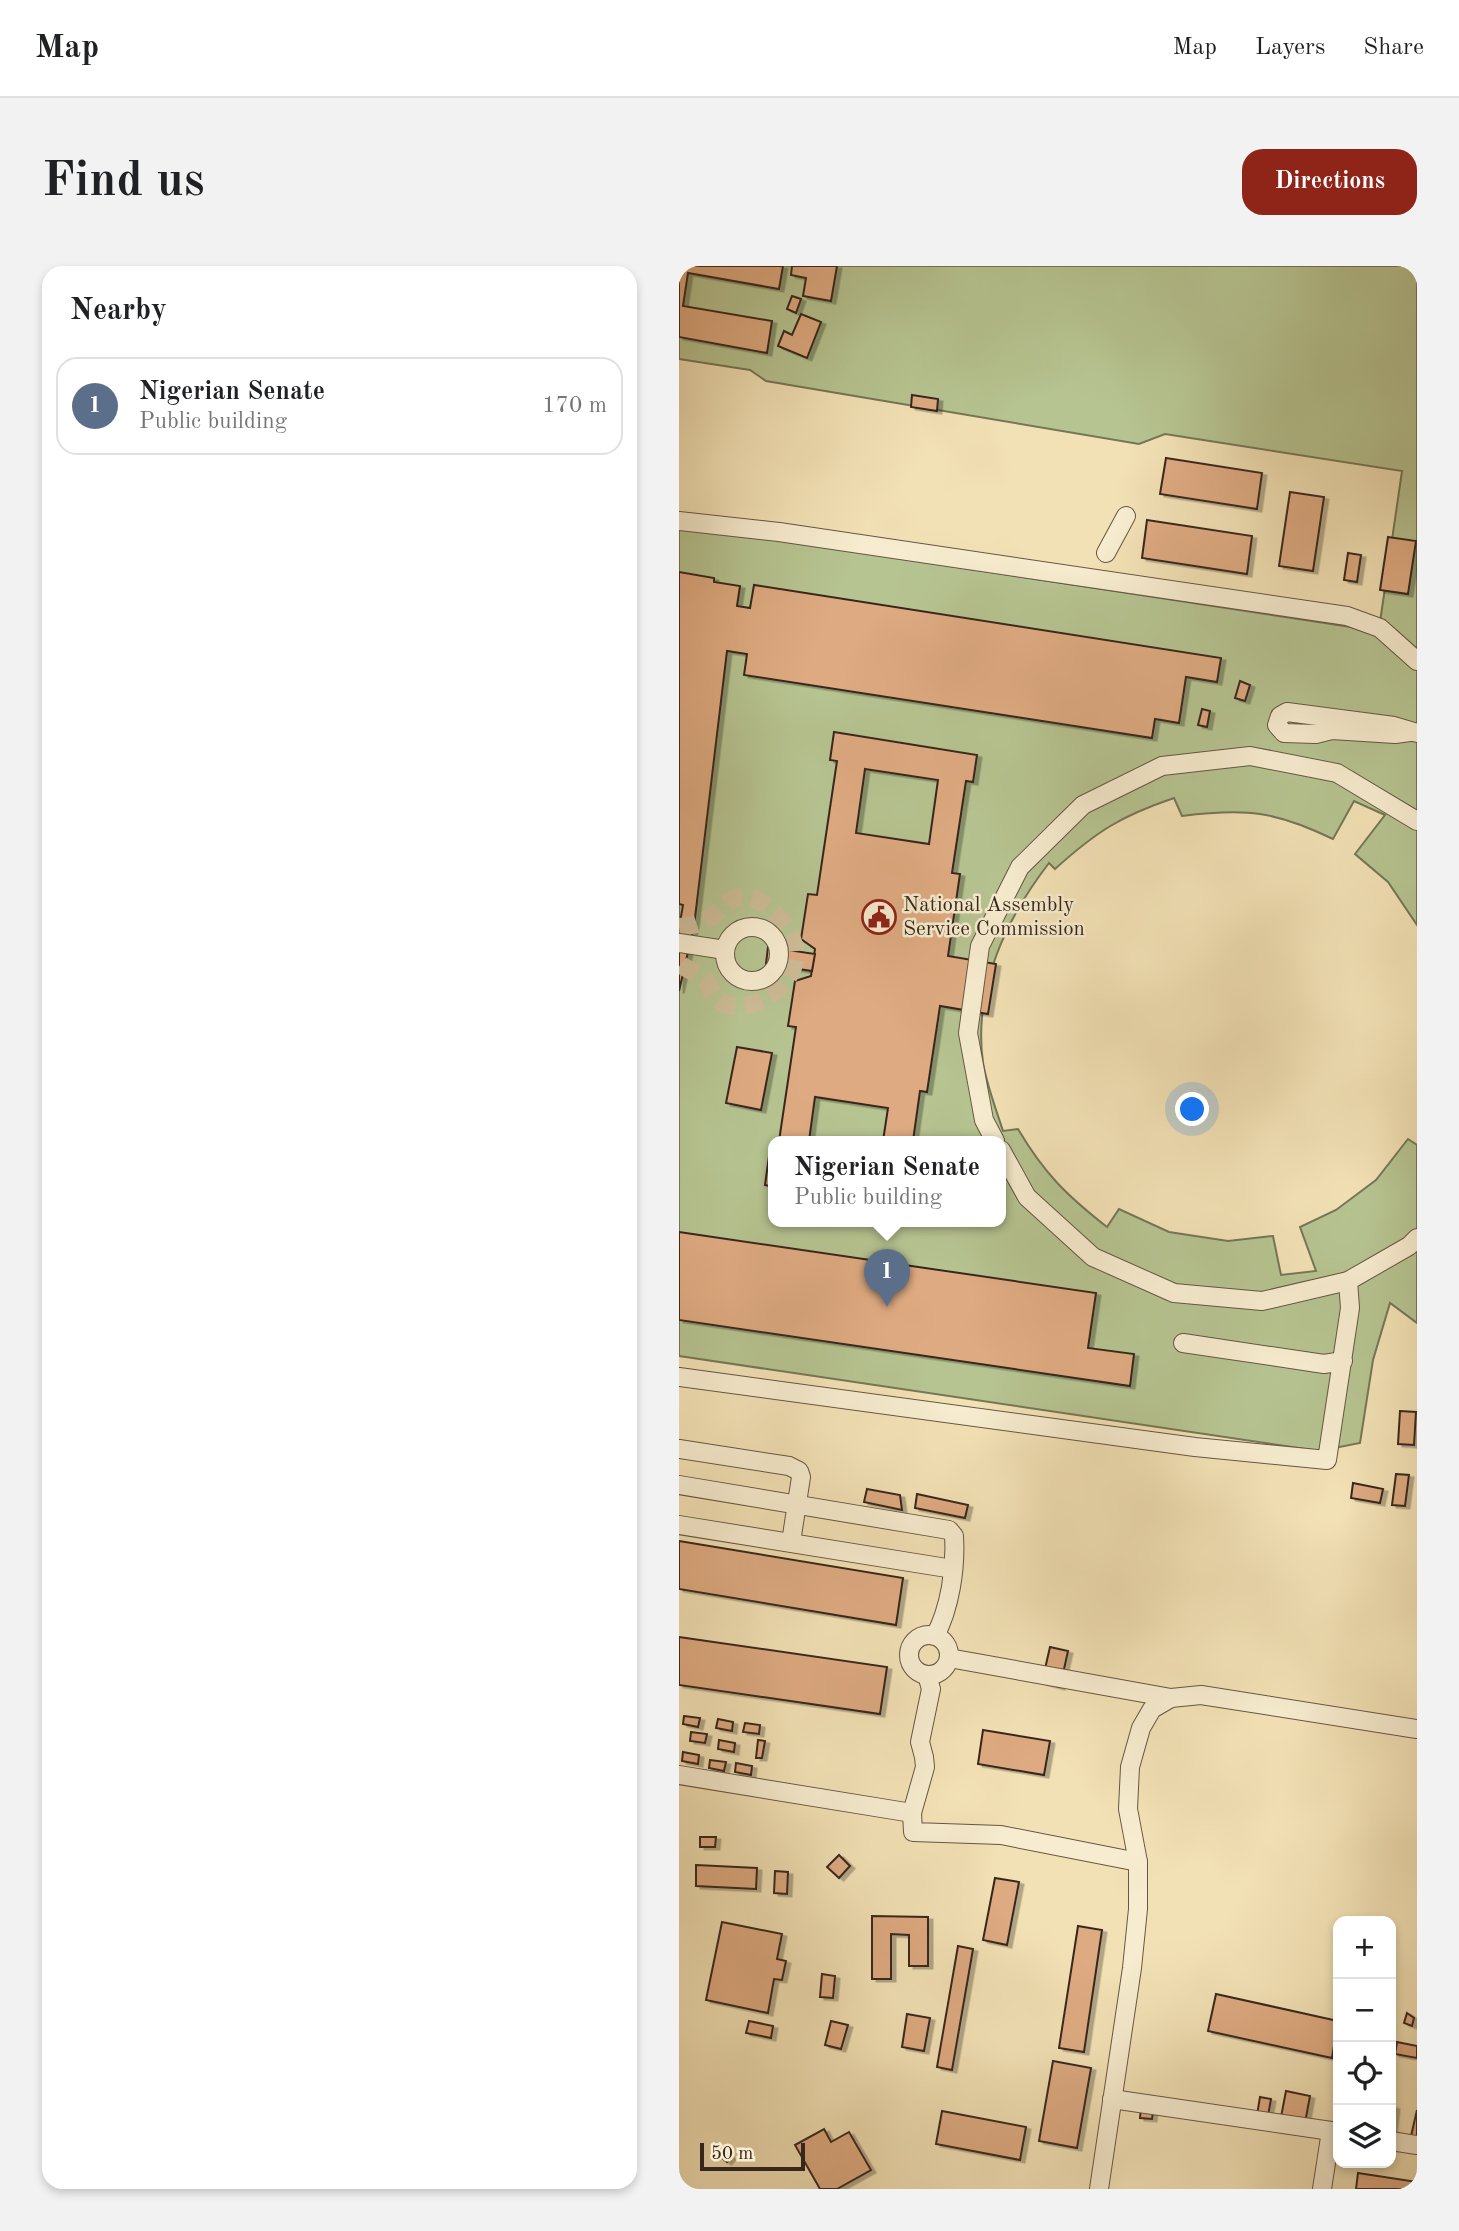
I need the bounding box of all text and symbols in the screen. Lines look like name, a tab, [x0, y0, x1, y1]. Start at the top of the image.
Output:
text: Map	[35, 32, 99, 65]
text: Map	[1173, 36, 1217, 60]
text: Layers	[1255, 36, 1325, 60]
text: Share	[1363, 36, 1424, 60]
button: Directions	[1242, 149, 1417, 215]
text: Find us	[42, 158, 205, 207]
text: Nearby	[70, 296, 167, 326]
text: Nigerian Senate	[139, 379, 325, 405]
text: 1	[88, 394, 102, 417]
text: 170 m	[542, 394, 607, 417]
text: Public building	[139, 410, 287, 433]
place label: National Assembly Service Commission	[903, 895, 1085, 940]
public building icon: National Assembly Service Commission	[860, 898, 898, 936]
your location	[1175, 1092, 1209, 1126]
popup	[768, 1136, 1006, 1227]
text: Nigerian Senate	[794, 1155, 980, 1181]
text: Public building	[794, 1186, 942, 1209]
pin: 1	[864, 1249, 910, 1307]
map controls	[1333, 1916, 1396, 2168]
button: +	[1333, 1916, 1396, 1979]
button: −	[1333, 1979, 1396, 2042]
button: locate	[1333, 2042, 1396, 2105]
button: layers	[1333, 2105, 1396, 2168]
scale bar	[700, 2140, 805, 2172]
text: 50 m	[711, 2145, 753, 2164]

